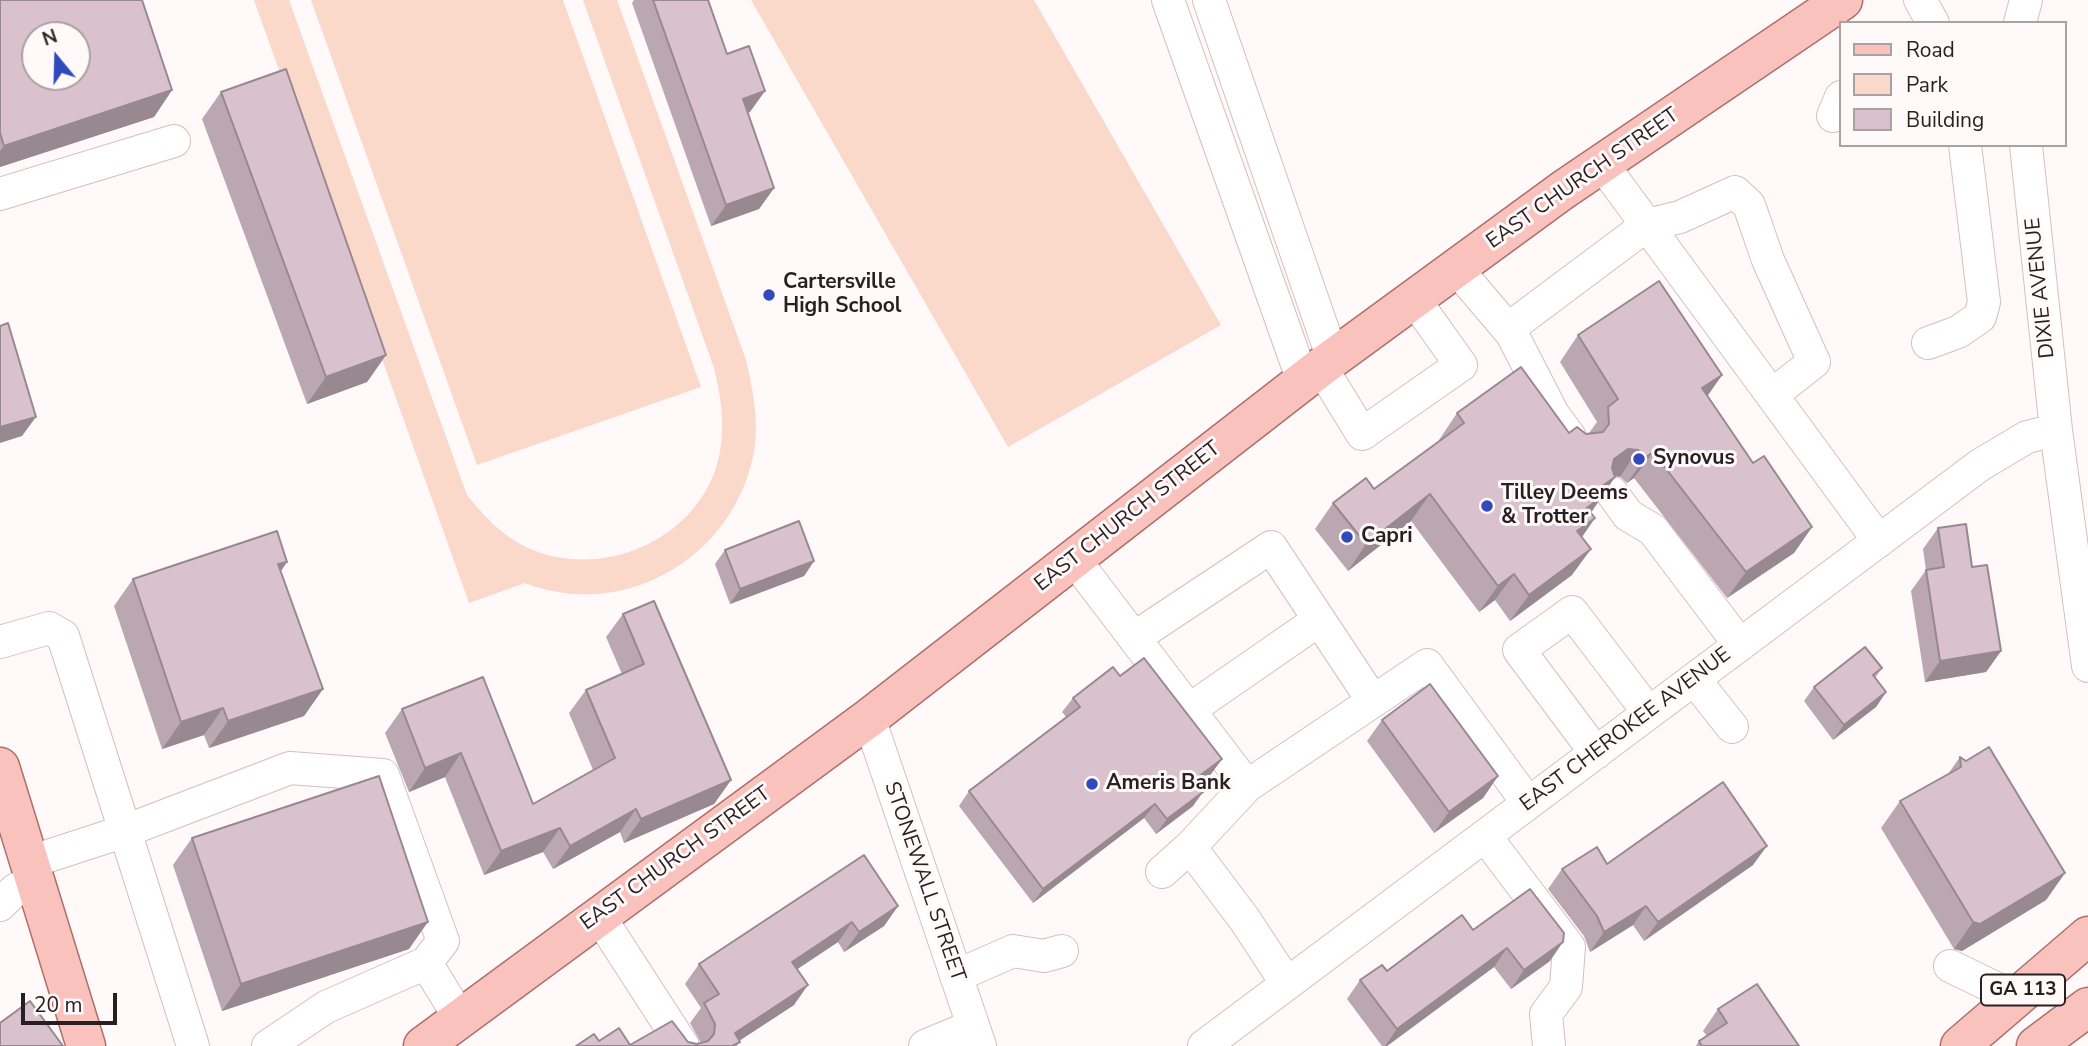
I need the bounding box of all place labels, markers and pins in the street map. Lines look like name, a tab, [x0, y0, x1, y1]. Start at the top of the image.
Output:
place label: Cartersville High School	[783, 270, 902, 320]
marker: Cartersville High School	[761, 287, 777, 303]
place label: Synovus	[1653, 446, 1735, 472]
marker: Synovus	[1631, 451, 1647, 467]
place label: Tilley Deems & Trotter	[1501, 481, 1628, 531]
marker: Tilley Deems & Trotter	[1479, 498, 1495, 514]
place label: Capri	[1361, 524, 1413, 550]
marker: Capri	[1339, 529, 1355, 545]
place label: Ameris Bank	[1106, 771, 1230, 797]
marker: Ameris Bank	[1084, 776, 1100, 792]

